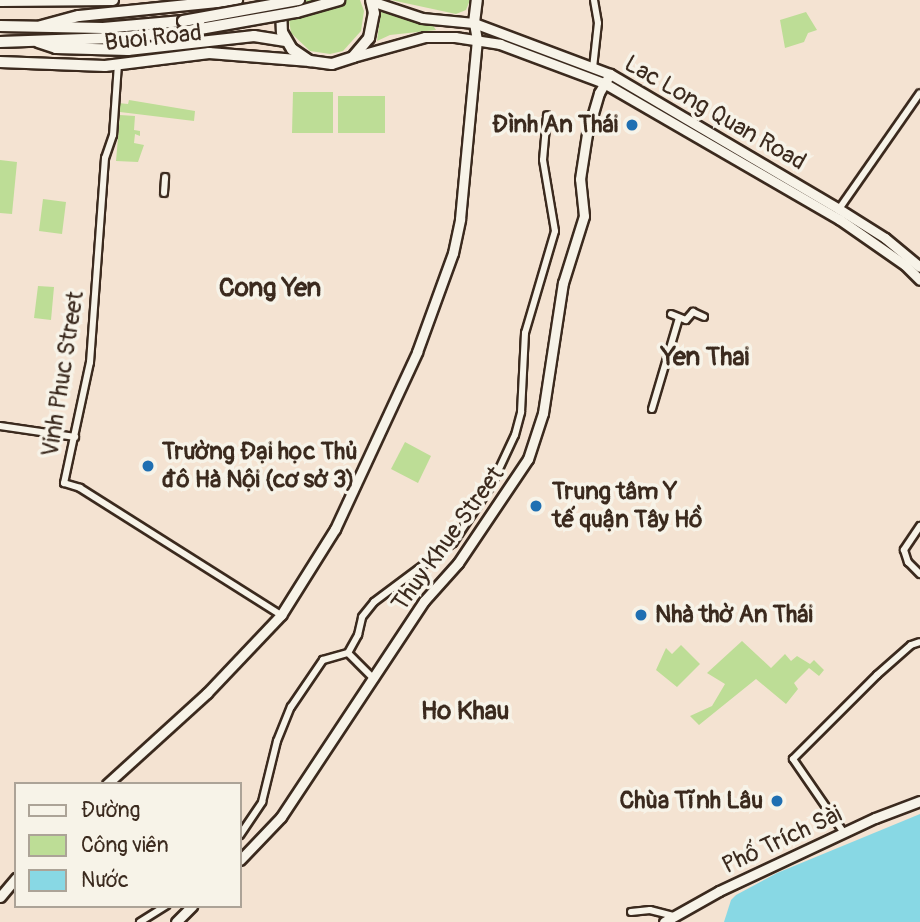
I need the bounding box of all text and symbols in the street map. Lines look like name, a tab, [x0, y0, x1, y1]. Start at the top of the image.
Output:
street label: Buoi Road	[103, 19, 203, 57]
street label: Lac Long Quan Road	[619, 49, 811, 177]
place label: Đình An Thái	[492, 111, 618, 139]
marker: Đình An Thái	[624, 117, 640, 133]
district label: Cong Yen	[219, 273, 321, 305]
street label: Vinh Phuc Street	[36, 289, 90, 459]
district label: Yen Thai	[661, 342, 749, 374]
place label: Trường Đại học Thủ đô Hà Nội (cơ sở 3)	[162, 438, 358, 494]
marker: Trường Đại học Thủ đô Hà Nội (cơ sở 3)	[140, 458, 156, 474]
street label: Thuy Khue Street	[386, 461, 510, 617]
place label: Trung tâm Y tế quận Tây Hồ	[552, 478, 702, 534]
marker: Trung tâm Y tế quận Tây Hồ	[526, 496, 546, 516]
place label: Nhà thờ An Thái	[655, 601, 813, 629]
marker: Nhà thờ An Thái	[633, 607, 649, 623]
district label: Ho Khau	[421, 696, 509, 728]
legend	[14, 782, 242, 908]
place label: Chùa Tĩnh Lâu	[619, 787, 763, 815]
marker: Chùa Tĩnh Lâu	[769, 793, 785, 809]
text: Đường	[81, 797, 140, 824]
street label: Phố Trích Sài	[718, 800, 846, 880]
text: Công viên	[81, 832, 169, 859]
text: Nước	[81, 867, 129, 894]

